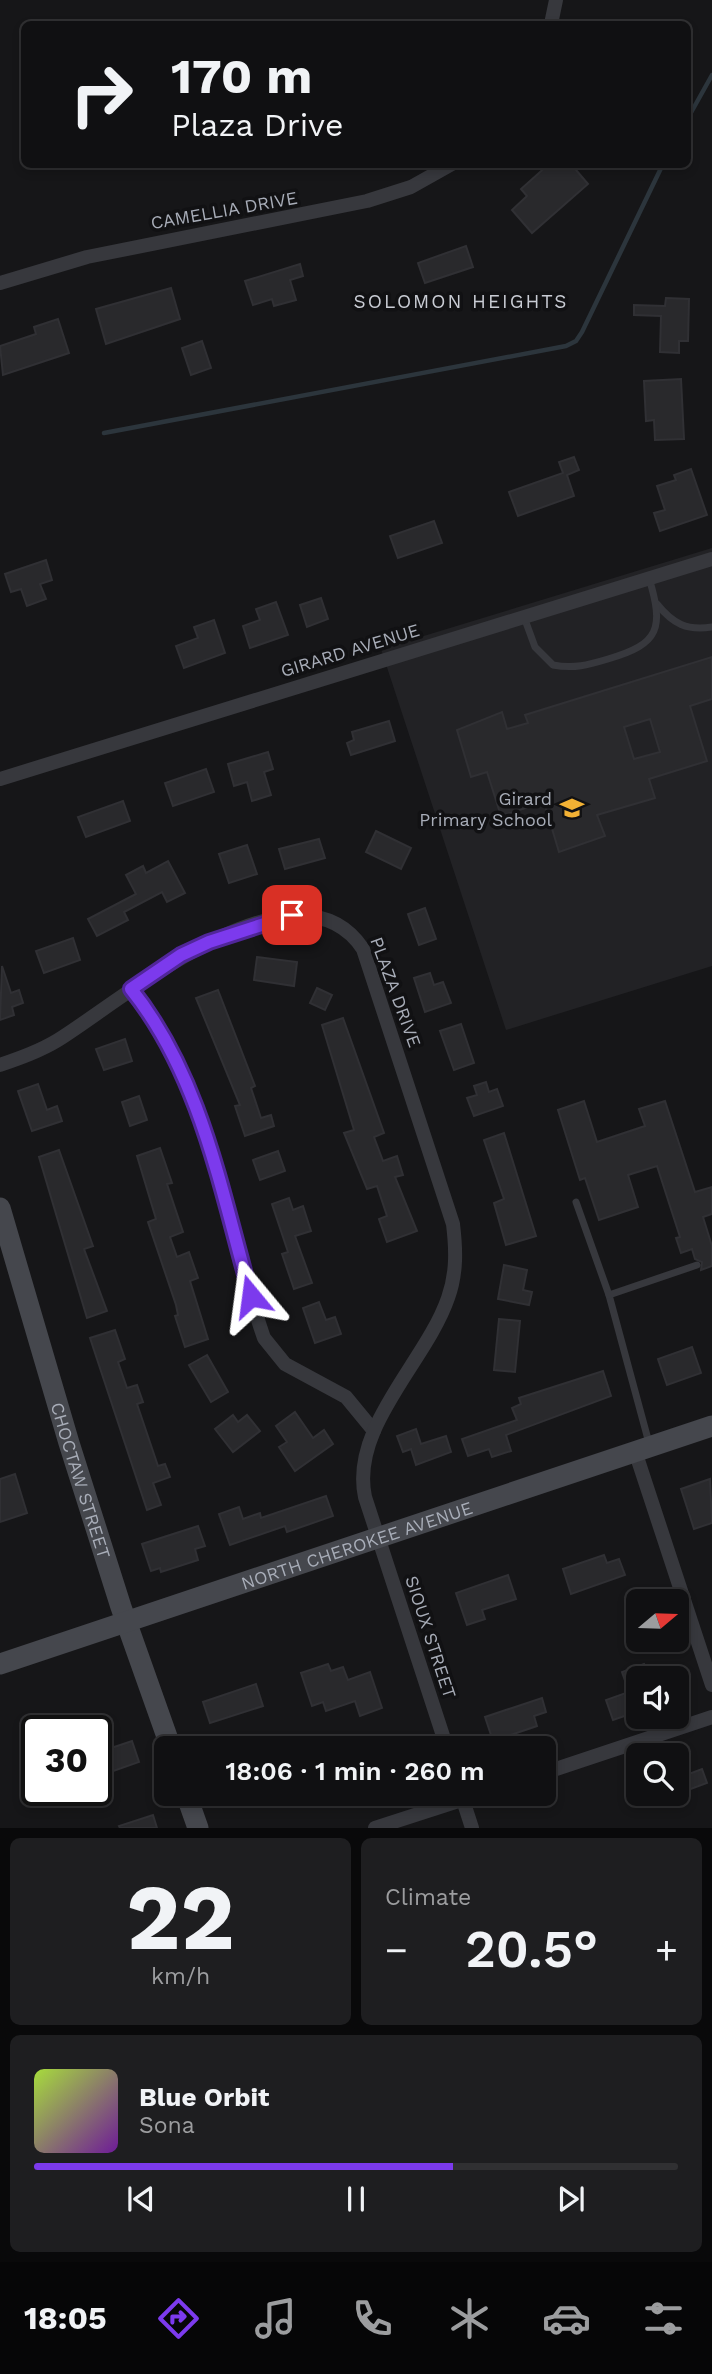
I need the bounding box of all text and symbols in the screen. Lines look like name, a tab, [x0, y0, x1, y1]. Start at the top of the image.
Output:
text: 170 m	[171, 47, 312, 105]
icon: right	[56, 49, 147, 140]
text: Plaza Drive	[171, 106, 343, 144]
street label: CAMELLIA DRIVE	[149, 187, 299, 233]
district label: SOLOMON HEIGHTS	[354, 290, 568, 313]
street label: GIRARD AVENUE	[278, 619, 422, 681]
place label: Girard Primary School	[419, 788, 552, 830]
school or university icon: Girard Primary School	[558, 794, 586, 822]
pin	[262, 885, 322, 945]
icon: arrive	[273, 896, 311, 934]
street label: PLAZA DRIVE	[366, 934, 426, 1050]
position arrow	[214, 1259, 288, 1333]
street label: CHOCTAW STREET	[47, 1400, 115, 1561]
street label: NORTH CHEROKEE AVENUE	[238, 1496, 475, 1593]
street label: SIOUX STREET	[401, 1573, 461, 1701]
north arrow	[626, 1589, 690, 1652]
map controls	[626, 1589, 689, 1806]
button: sound	[626, 1666, 689, 1729]
speed limit sign: 30	[21, 1715, 112, 1806]
button: search	[626, 1743, 689, 1806]
text: 18:06 · 1 min · 260 m	[225, 1756, 485, 1786]
text: 22	[126, 1864, 235, 1971]
text: Climate	[385, 1884, 471, 1911]
text: 20.5°	[465, 1919, 598, 1980]
text: −	[385, 1928, 408, 1972]
text: +	[655, 1928, 678, 1972]
text: km/h	[151, 1963, 210, 1990]
text: Blue Orbit	[139, 2082, 269, 2112]
text: Sona	[139, 2112, 195, 2139]
icon: previous	[122, 2180, 160, 2218]
icon: pause	[337, 2180, 375, 2218]
icon: next	[552, 2180, 590, 2218]
icon: directions	[154, 2294, 203, 2343]
icon: music	[251, 2294, 300, 2343]
icon: phone	[348, 2294, 397, 2343]
icon: climate	[445, 2294, 494, 2343]
icon: car	[542, 2294, 591, 2343]
icon: filters	[639, 2294, 688, 2343]
text: 18:05	[24, 2299, 107, 2337]

